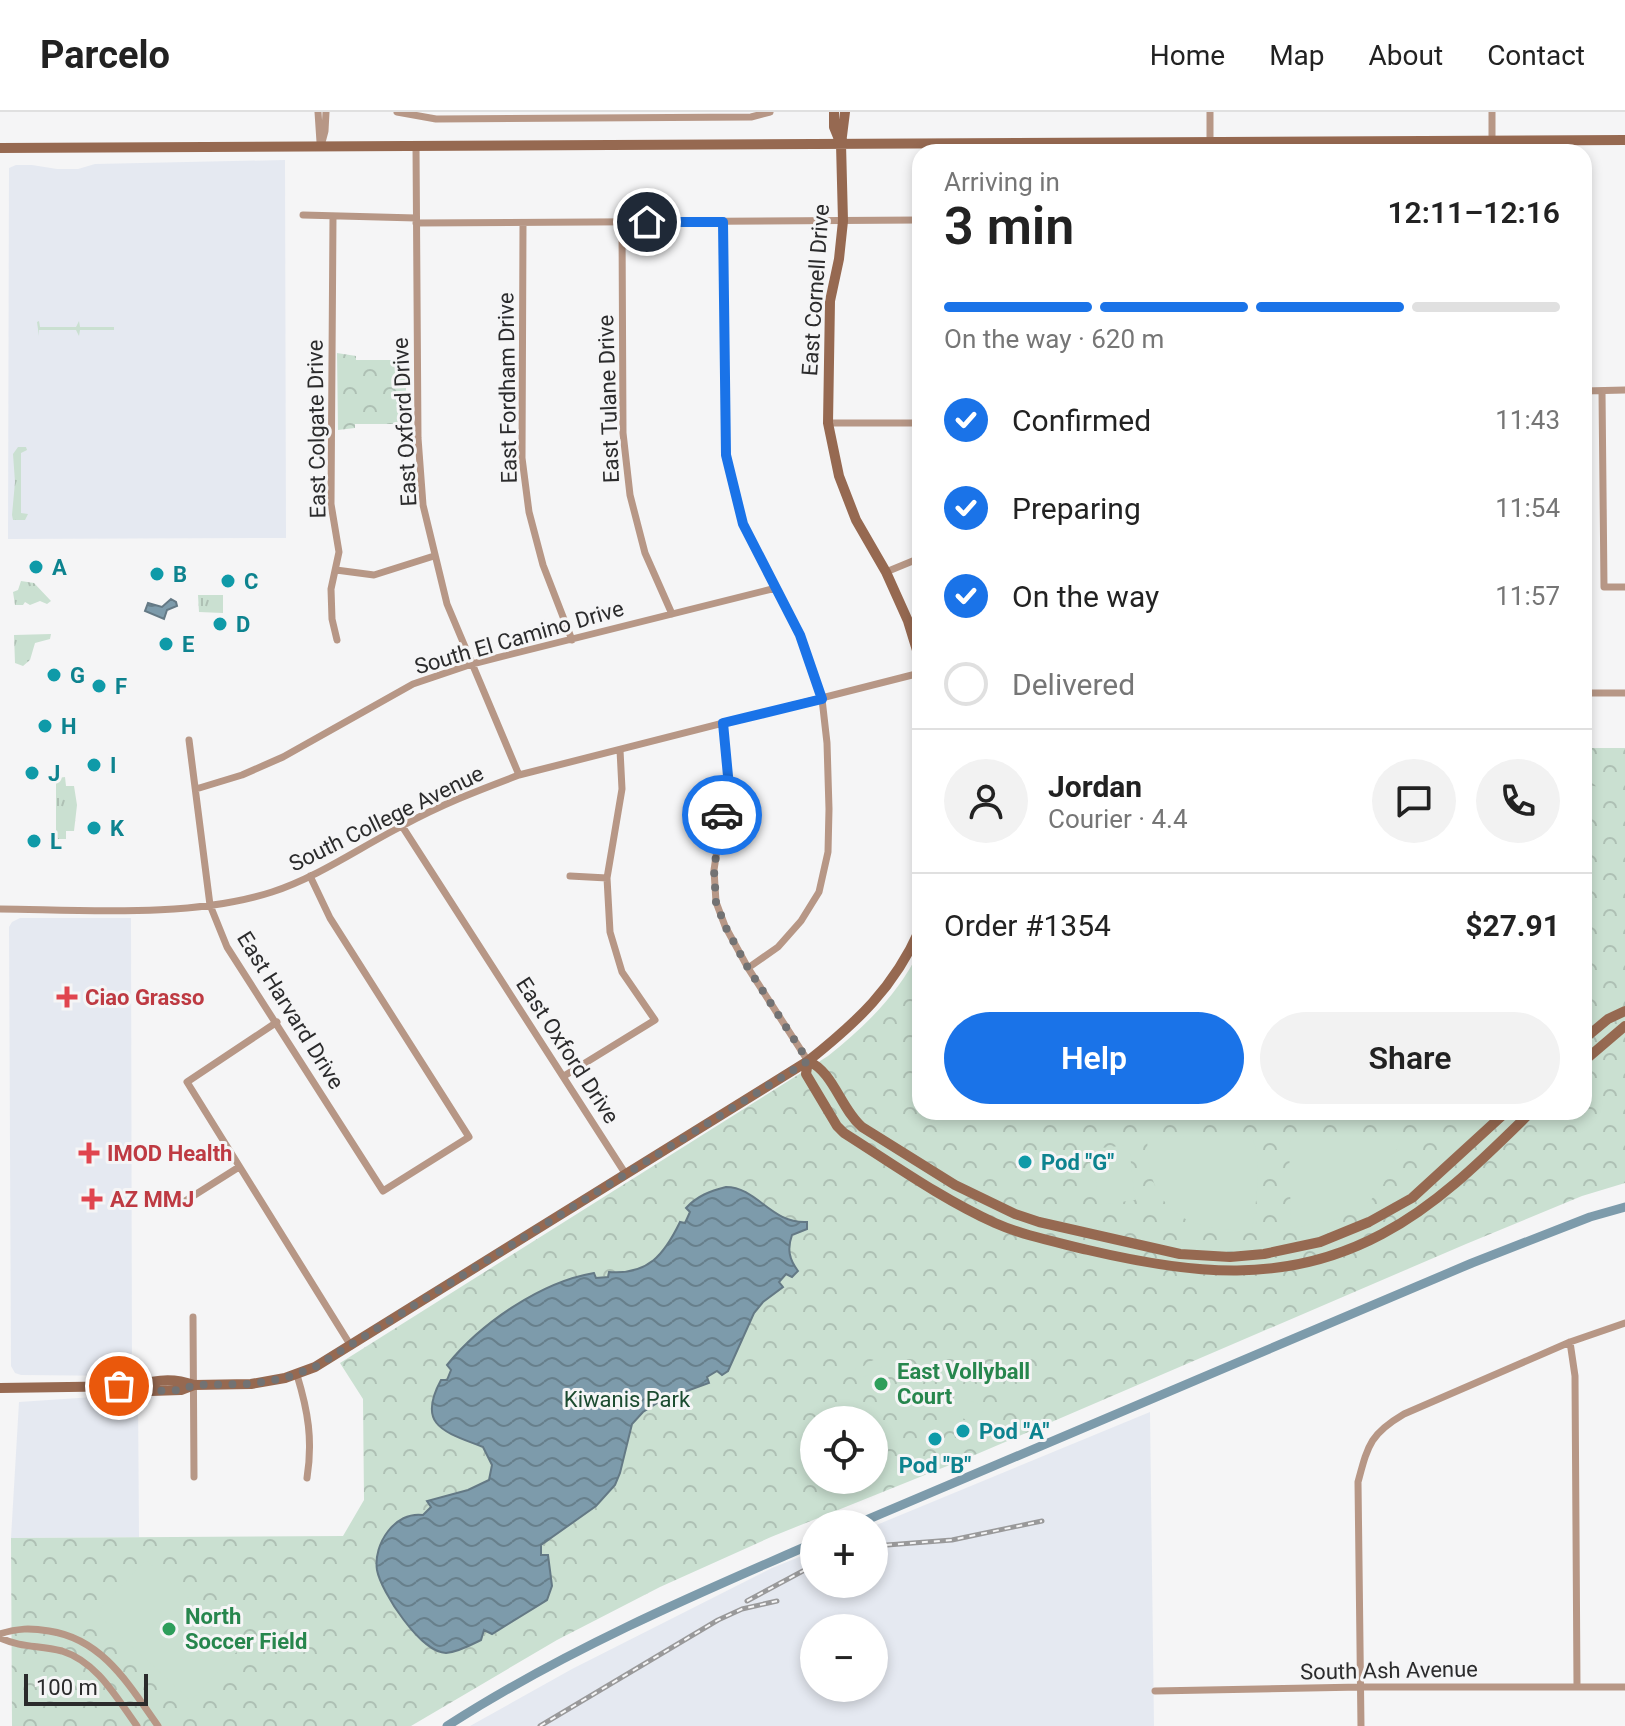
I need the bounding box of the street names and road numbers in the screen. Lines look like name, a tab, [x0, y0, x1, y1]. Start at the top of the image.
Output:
street label: East Cornell Drive	[797, 203, 834, 377]
street label: East Fordham Drive	[493, 292, 522, 484]
street label: East Tulane Drive	[593, 314, 624, 484]
street label: East Oxford Drive	[388, 337, 421, 507]
street label: East Colgate Drive	[302, 339, 331, 519]
street label: South El Camino Drive	[412, 596, 627, 679]
street label: South College Avenue	[285, 760, 487, 876]
street label: East Harvard Drive	[232, 927, 349, 1094]
street label: East Oxford Drive	[511, 972, 624, 1128]
street label: South Ash Avenue	[1300, 1656, 1478, 1685]

